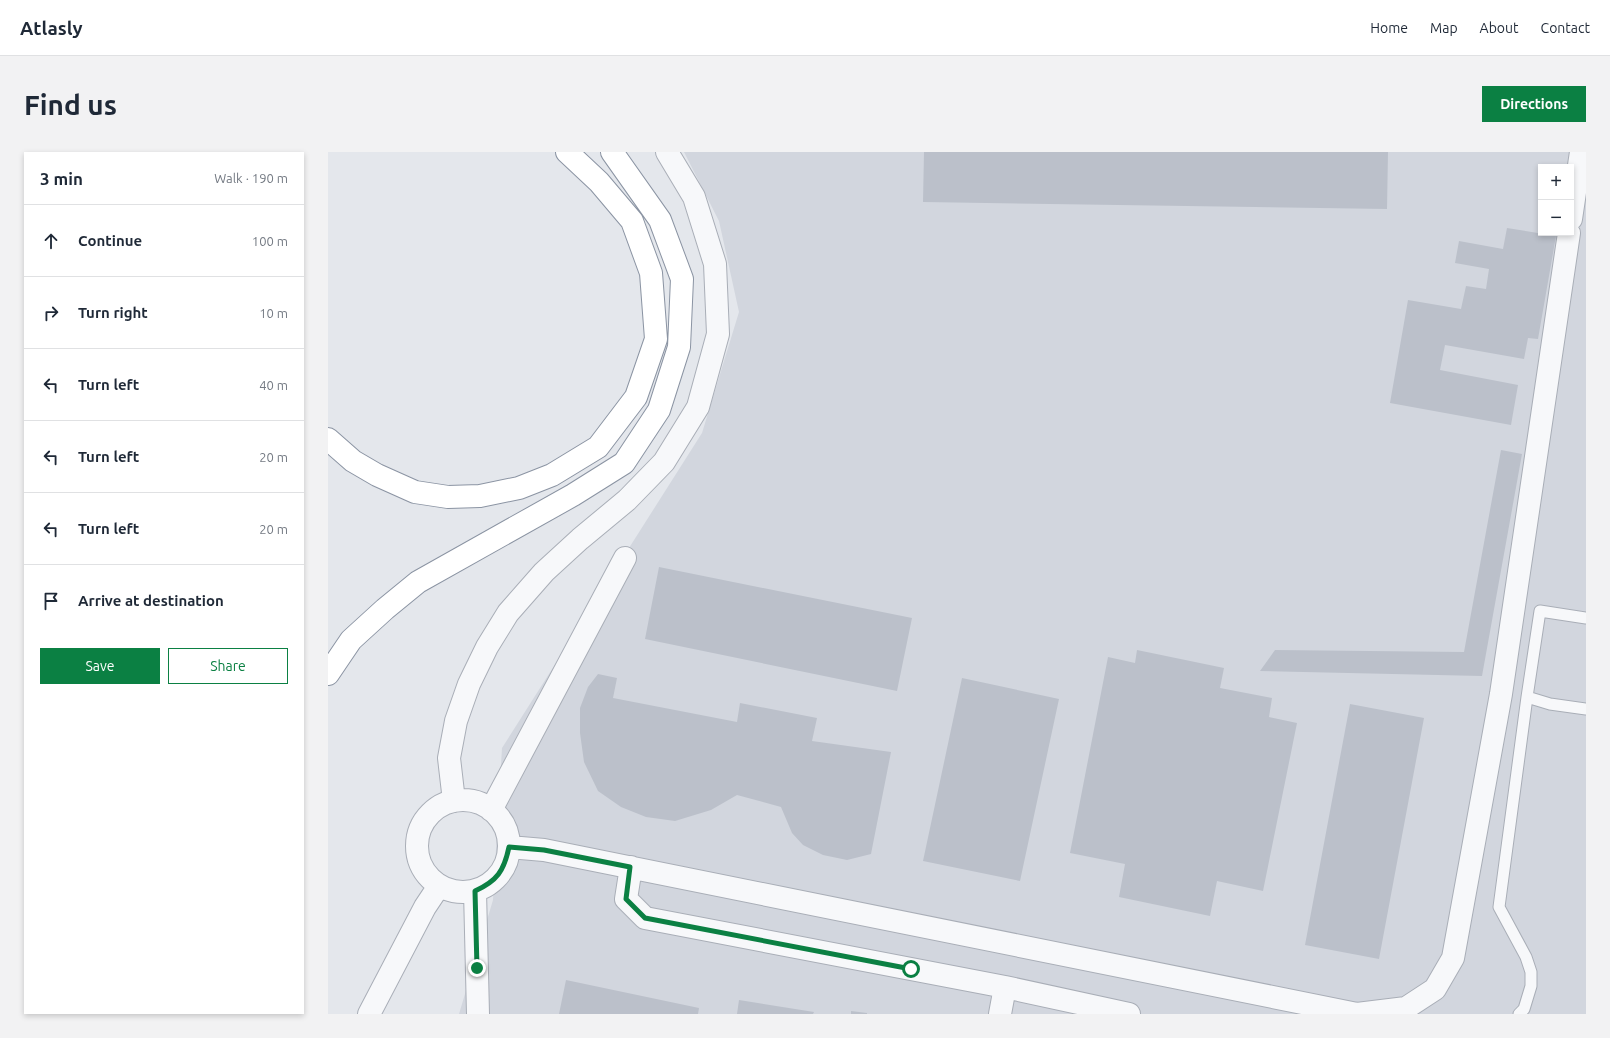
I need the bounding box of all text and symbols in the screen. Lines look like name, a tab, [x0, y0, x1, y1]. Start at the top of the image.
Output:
text: Atlasly	[20, 17, 83, 39]
text: Home	[1370, 20, 1408, 36]
text: Map	[1430, 20, 1458, 36]
text: About	[1480, 20, 1519, 36]
text: Contact	[1541, 20, 1590, 36]
button: Directions	[1482, 86, 1586, 122]
text: Find us	[24, 89, 117, 120]
map controls	[1538, 164, 1574, 236]
button: +	[1538, 164, 1574, 200]
text: 3 min	[40, 169, 83, 188]
text: Walk · 190 m	[214, 171, 288, 185]
button: −	[1538, 200, 1574, 236]
icon: ahead	[40, 230, 62, 252]
text: Continue	[78, 232, 142, 249]
text: 100 m	[252, 234, 288, 248]
icon: right	[40, 302, 62, 324]
text: Turn right	[78, 304, 148, 321]
text: 10 m	[259, 306, 288, 320]
icon: left	[40, 374, 62, 396]
text: Turn left	[78, 376, 139, 393]
text: 40 m	[259, 378, 288, 392]
icon: left	[40, 446, 62, 468]
text: Turn left	[78, 448, 139, 465]
text: 20 m	[259, 450, 288, 464]
icon: left	[40, 518, 62, 540]
text: Turn left	[78, 520, 139, 537]
text: 20 m	[259, 522, 288, 536]
icon: arrive	[40, 590, 62, 612]
text: Arrive at destination	[78, 592, 224, 609]
button: Save	[40, 648, 160, 684]
button: Share	[168, 648, 288, 684]
route end	[468, 959, 486, 977]
route start	[902, 960, 920, 978]

